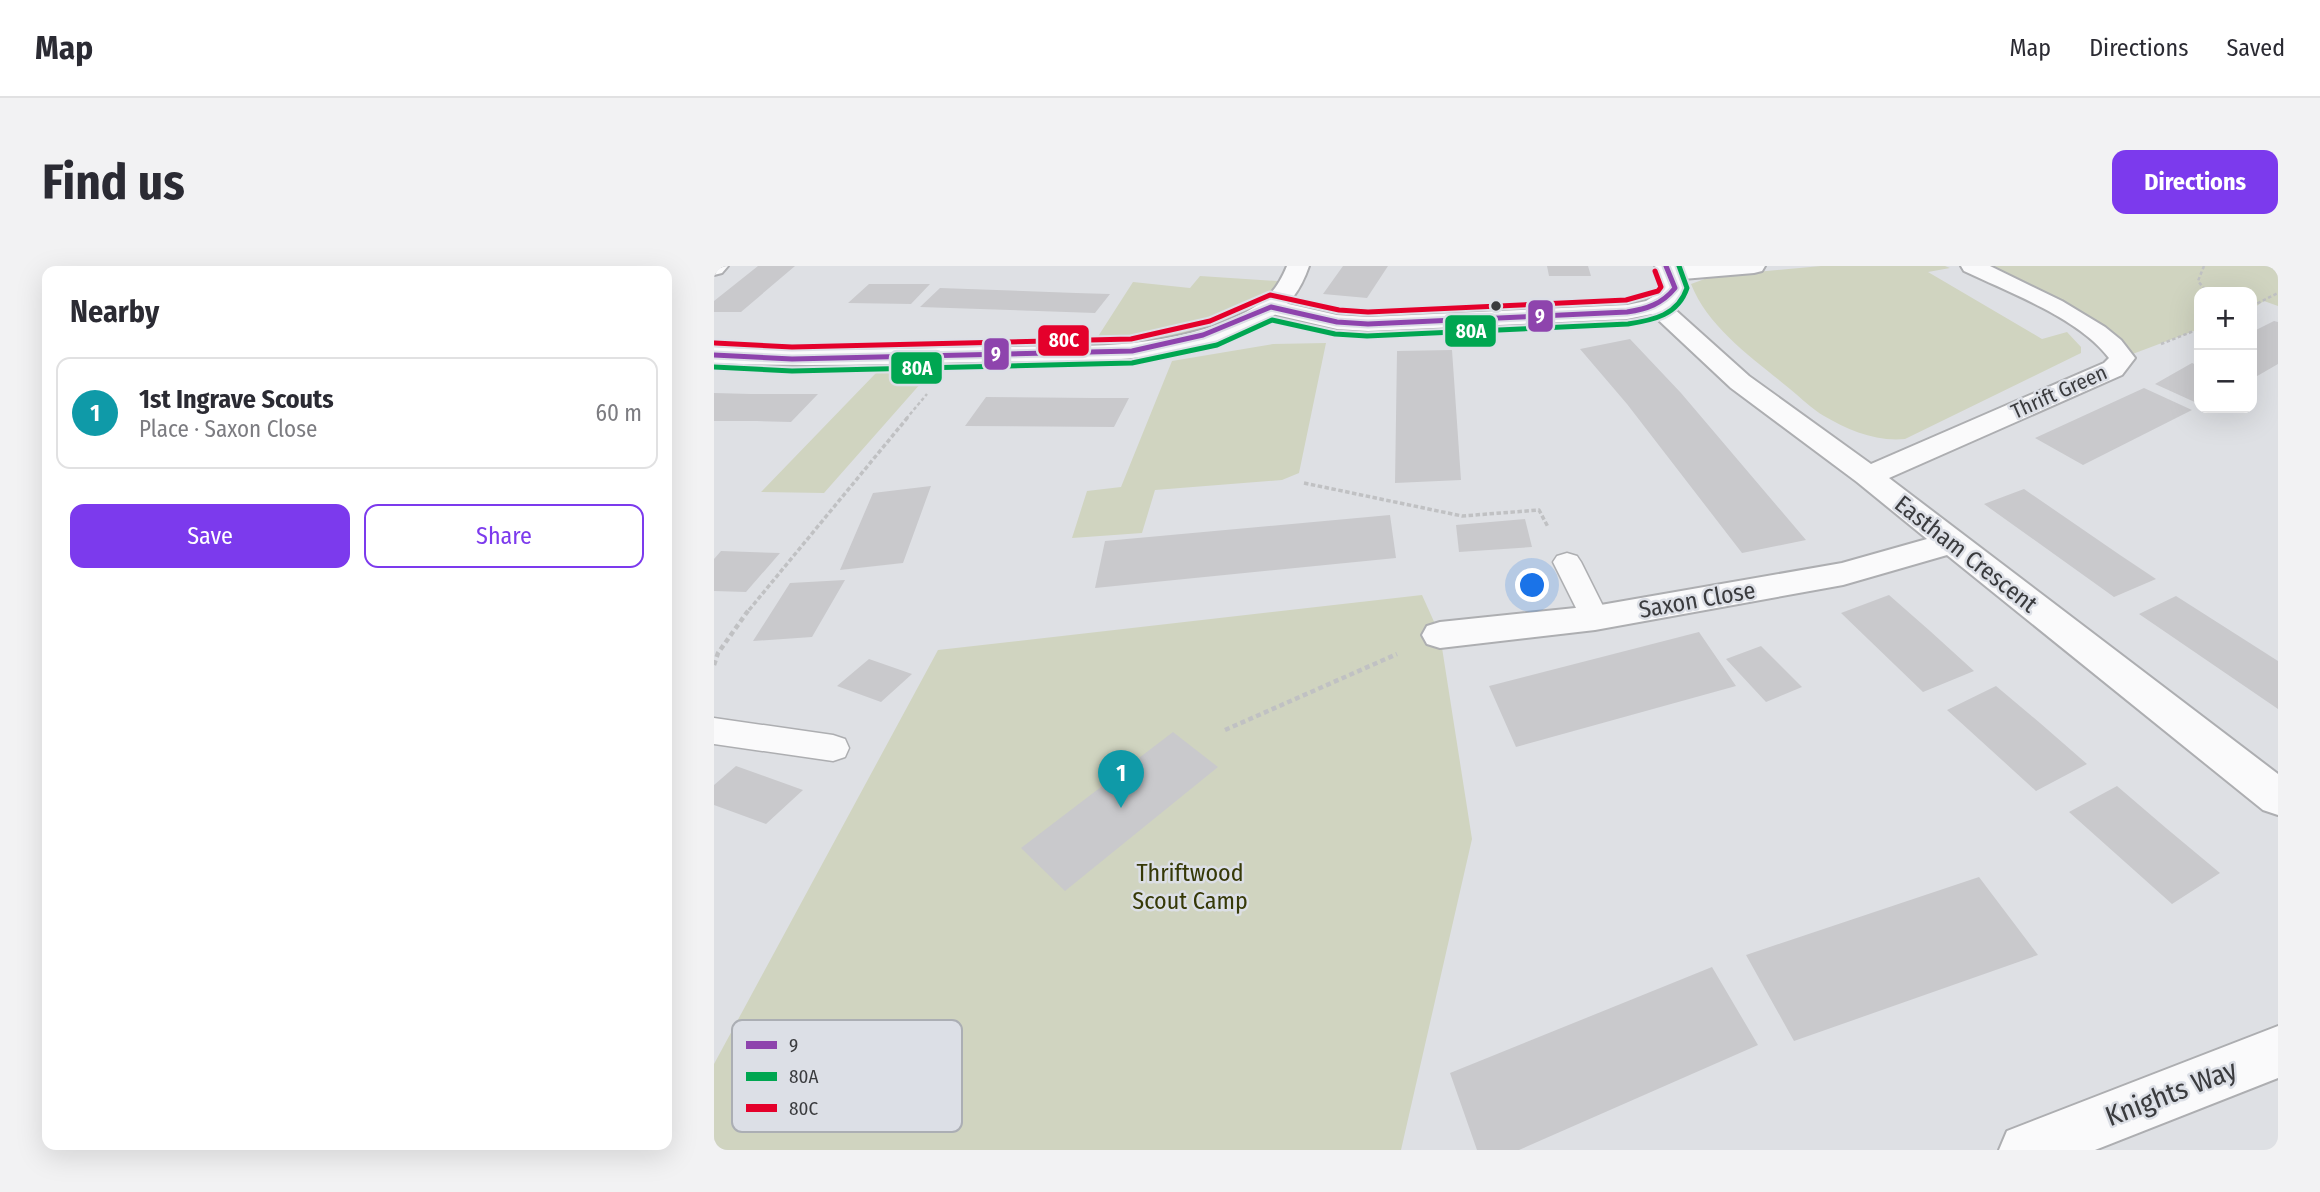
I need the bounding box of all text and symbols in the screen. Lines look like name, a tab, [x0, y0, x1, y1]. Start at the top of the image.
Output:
text: Map	[35, 28, 93, 68]
text: Map	[2010, 34, 2051, 62]
text: Directions	[2089, 34, 2188, 62]
text: Saved	[2226, 34, 2285, 62]
button: Directions	[2112, 150, 2278, 214]
text: Find us	[42, 153, 185, 212]
map controls	[2194, 287, 2257, 413]
button: +	[2194, 287, 2257, 350]
text: Nearby	[70, 294, 159, 330]
unlabelled marker	[1489, 299, 1503, 313]
line badge: 9	[1527, 299, 1554, 333]
text: 9	[1535, 305, 1545, 328]
line badge: 80A	[1444, 314, 1497, 348]
text: 80A	[1456, 320, 1487, 343]
line badge: 80C	[1037, 324, 1090, 357]
text: 80C	[1049, 329, 1079, 352]
line badge: 9	[983, 337, 1010, 371]
text: 9	[991, 343, 1001, 366]
button: −	[2194, 350, 2257, 413]
line badge: 80A	[890, 351, 943, 385]
text: 80A	[902, 357, 933, 380]
street label: Thrift Green	[2007, 359, 2111, 425]
text: 1st Ingrave Scouts	[139, 384, 334, 415]
text: 1	[90, 399, 100, 427]
text: 60 m	[596, 399, 642, 427]
text: Place · Saxon Close	[139, 415, 317, 443]
street label: Eastham Crescent	[1889, 490, 2043, 618]
button: Save	[70, 504, 350, 568]
button: Share	[364, 504, 644, 568]
your location	[1515, 568, 1549, 602]
street label: Saxon Close	[1637, 576, 1757, 624]
pin: 1	[1098, 750, 1144, 808]
park label: Thriftwood Scout Camp	[1132, 859, 1248, 915]
legend	[732, 1020, 962, 1132]
text: 9	[789, 1034, 798, 1057]
street label: Knights Way	[2101, 1053, 2242, 1133]
text: 80A	[789, 1065, 818, 1088]
text: 80C	[789, 1097, 818, 1120]

